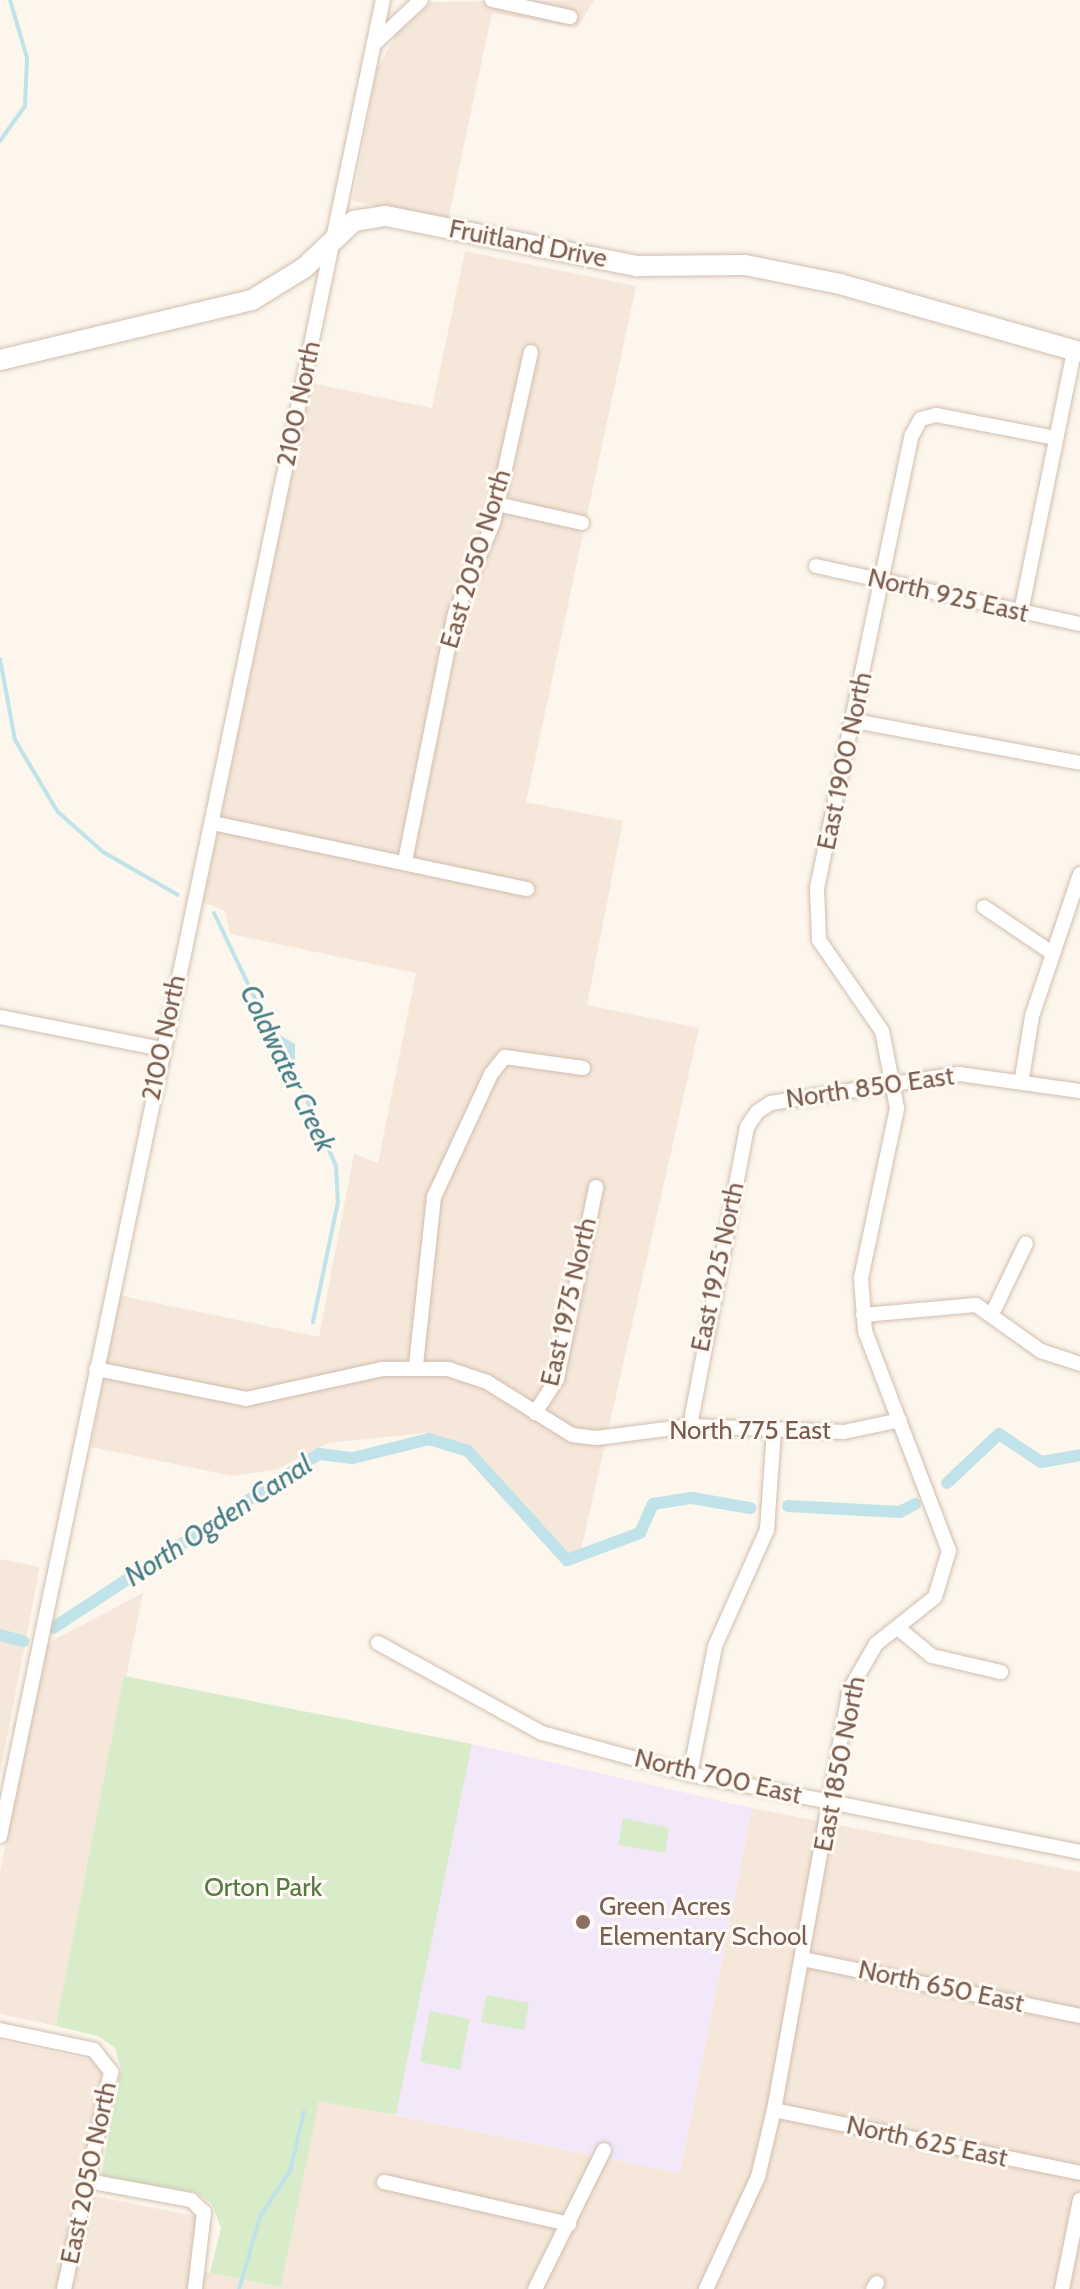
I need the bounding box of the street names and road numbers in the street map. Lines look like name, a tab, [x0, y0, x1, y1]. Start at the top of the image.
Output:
street label: Fruitland Drive	[446, 213, 610, 275]
street label: 2100 North	[270, 338, 328, 470]
street label: East 2050 North	[434, 466, 518, 652]
street label: North 925 East	[865, 562, 1031, 630]
street label: East 1900 North	[811, 669, 879, 853]
street label: 2100 North	[135, 972, 193, 1104]
street label: North 850 East	[784, 1061, 956, 1115]
street label: East 1925 North	[685, 1179, 751, 1355]
street label: East 1975 North	[534, 1215, 604, 1389]
street label: North 775 East	[669, 1415, 831, 1447]
street label: East 1850 North	[808, 1674, 872, 1854]
street label: North 700 East	[631, 1743, 805, 1811]
street label: North 650 East	[855, 1954, 1027, 2020]
street label: East 2050 North	[54, 2079, 124, 2267]
street label: North 625 East	[844, 2110, 1010, 2174]

